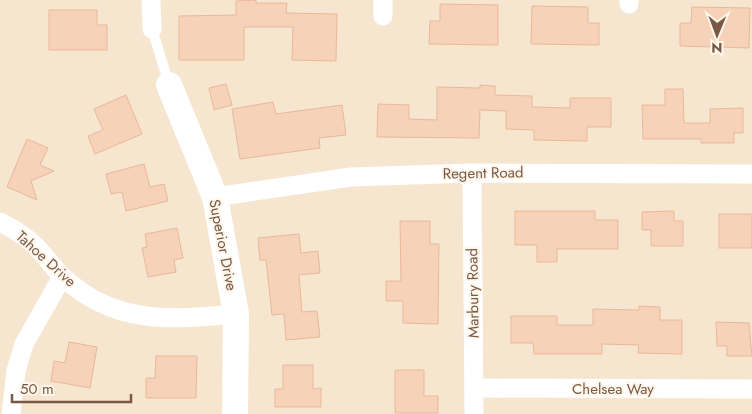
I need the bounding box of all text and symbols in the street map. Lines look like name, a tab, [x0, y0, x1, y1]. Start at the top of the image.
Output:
north arrow	[692, 10, 742, 60]
text: N	[711, 38, 723, 58]
street label: Regent Road	[442, 161, 524, 185]
street label: Superior Drive	[203, 197, 243, 293]
street label: Tahoe Drive	[11, 226, 81, 292]
street label: Marbury Road	[461, 248, 485, 338]
scale bar	[12, 372, 131, 404]
text: 50 m	[20, 378, 54, 400]
street label: Chelsea Way	[572, 378, 654, 400]

